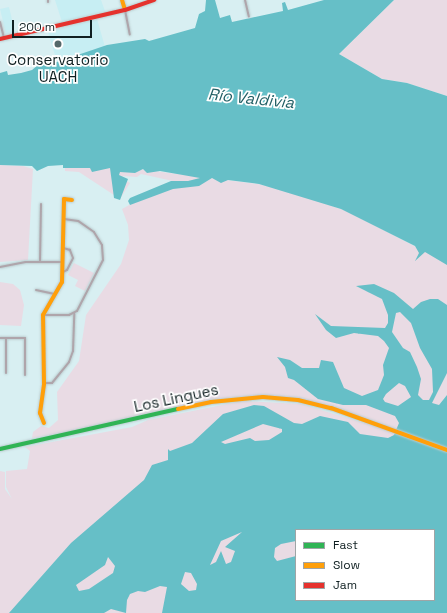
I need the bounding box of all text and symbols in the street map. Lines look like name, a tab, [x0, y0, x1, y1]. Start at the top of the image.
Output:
scale bar	[14, 12, 94, 38]
text: 200 m	[19, 19, 55, 35]
marker: Conservatorio UACH	[53, 39, 63, 49]
place label: Conservatorio UACH	[7, 50, 109, 85]
water label: Río Valdivia	[207, 85, 295, 113]
street label: Los Lingues	[132, 380, 220, 416]
legend	[295, 529, 435, 601]
text: Fast	[333, 537, 358, 553]
text: Slow	[333, 557, 360, 573]
text: Jam	[333, 577, 357, 593]

